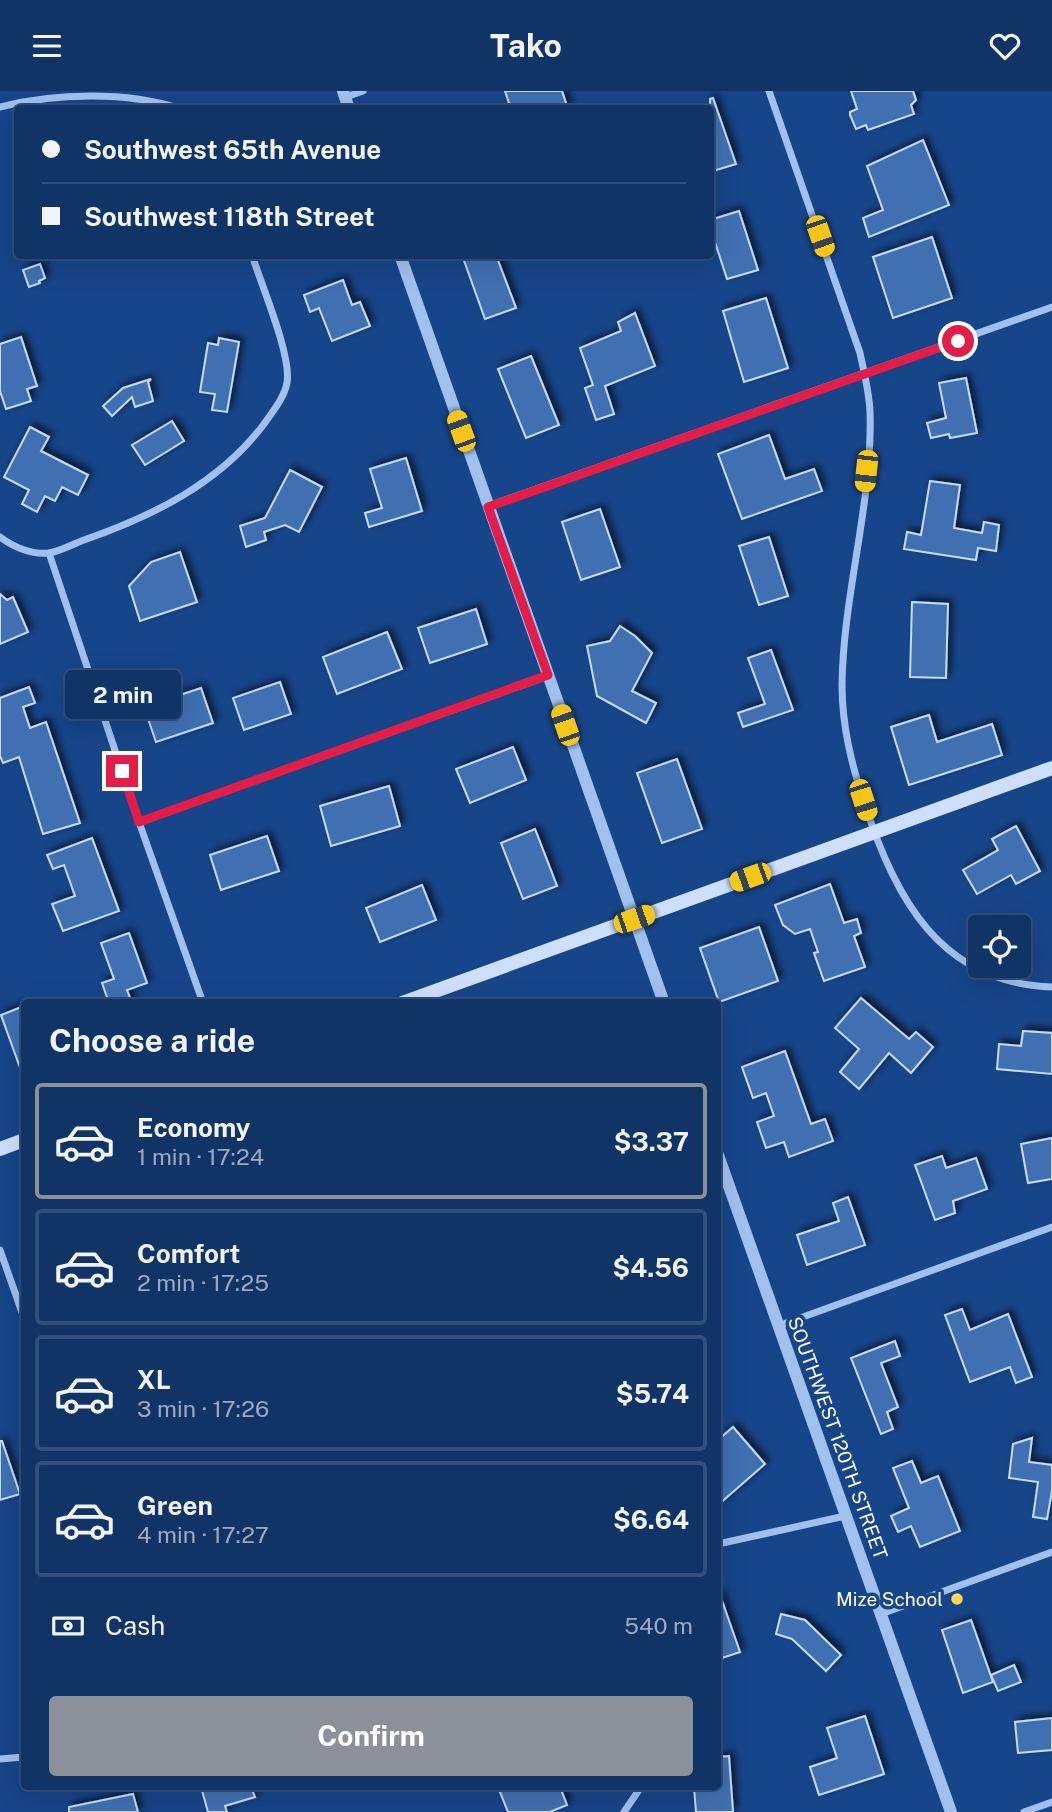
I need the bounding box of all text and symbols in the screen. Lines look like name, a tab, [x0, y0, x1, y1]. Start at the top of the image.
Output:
icon: menu	[28, 27, 66, 65]
text: Tako	[490, 27, 562, 64]
icon: heart	[986, 27, 1024, 65]
text: Southwest 65th Avenue	[84, 134, 381, 165]
text: Southwest 118th Street	[84, 201, 375, 232]
car	[804, 213, 837, 259]
route start	[942, 325, 974, 357]
car	[444, 408, 479, 454]
car	[854, 449, 879, 493]
callout: 2 min	[64, 669, 180, 719]
text: 2 min	[93, 681, 153, 708]
car	[549, 702, 582, 748]
route end	[106, 755, 138, 787]
car	[847, 777, 880, 823]
car	[727, 860, 774, 894]
car	[611, 902, 658, 936]
map controls	[968, 915, 1031, 978]
button: locate	[968, 915, 1031, 978]
text: Choose a ride	[49, 1022, 255, 1059]
icon: car	[53, 1110, 116, 1173]
text: Economy	[137, 1112, 250, 1143]
text: $3.37	[614, 1126, 689, 1157]
text: 1 min · 17:24	[137, 1143, 264, 1170]
icon: car	[53, 1236, 116, 1299]
text: Comfort	[137, 1238, 240, 1269]
text: $4.56	[613, 1252, 689, 1283]
text: 2 min · 17:25	[137, 1269, 269, 1296]
street label: SOUTHWEST 120TH STREET	[784, 1314, 892, 1562]
icon: car	[53, 1362, 116, 1425]
text: XL	[137, 1364, 171, 1395]
text: $5.74	[616, 1378, 689, 1409]
text: 3 min · 17:26	[137, 1395, 269, 1422]
icon: car	[53, 1488, 116, 1551]
text: Green	[137, 1490, 213, 1521]
text: $6.64	[613, 1504, 689, 1535]
text: 4 min · 17:27	[137, 1521, 269, 1548]
place label: Mize School	[836, 1588, 943, 1610]
marker: Mize School	[949, 1591, 965, 1607]
icon: cash	[49, 1607, 87, 1645]
text: Cash	[105, 1610, 165, 1641]
text: 540 m	[624, 1612, 693, 1639]
button: Confirm	[49, 1696, 693, 1776]

